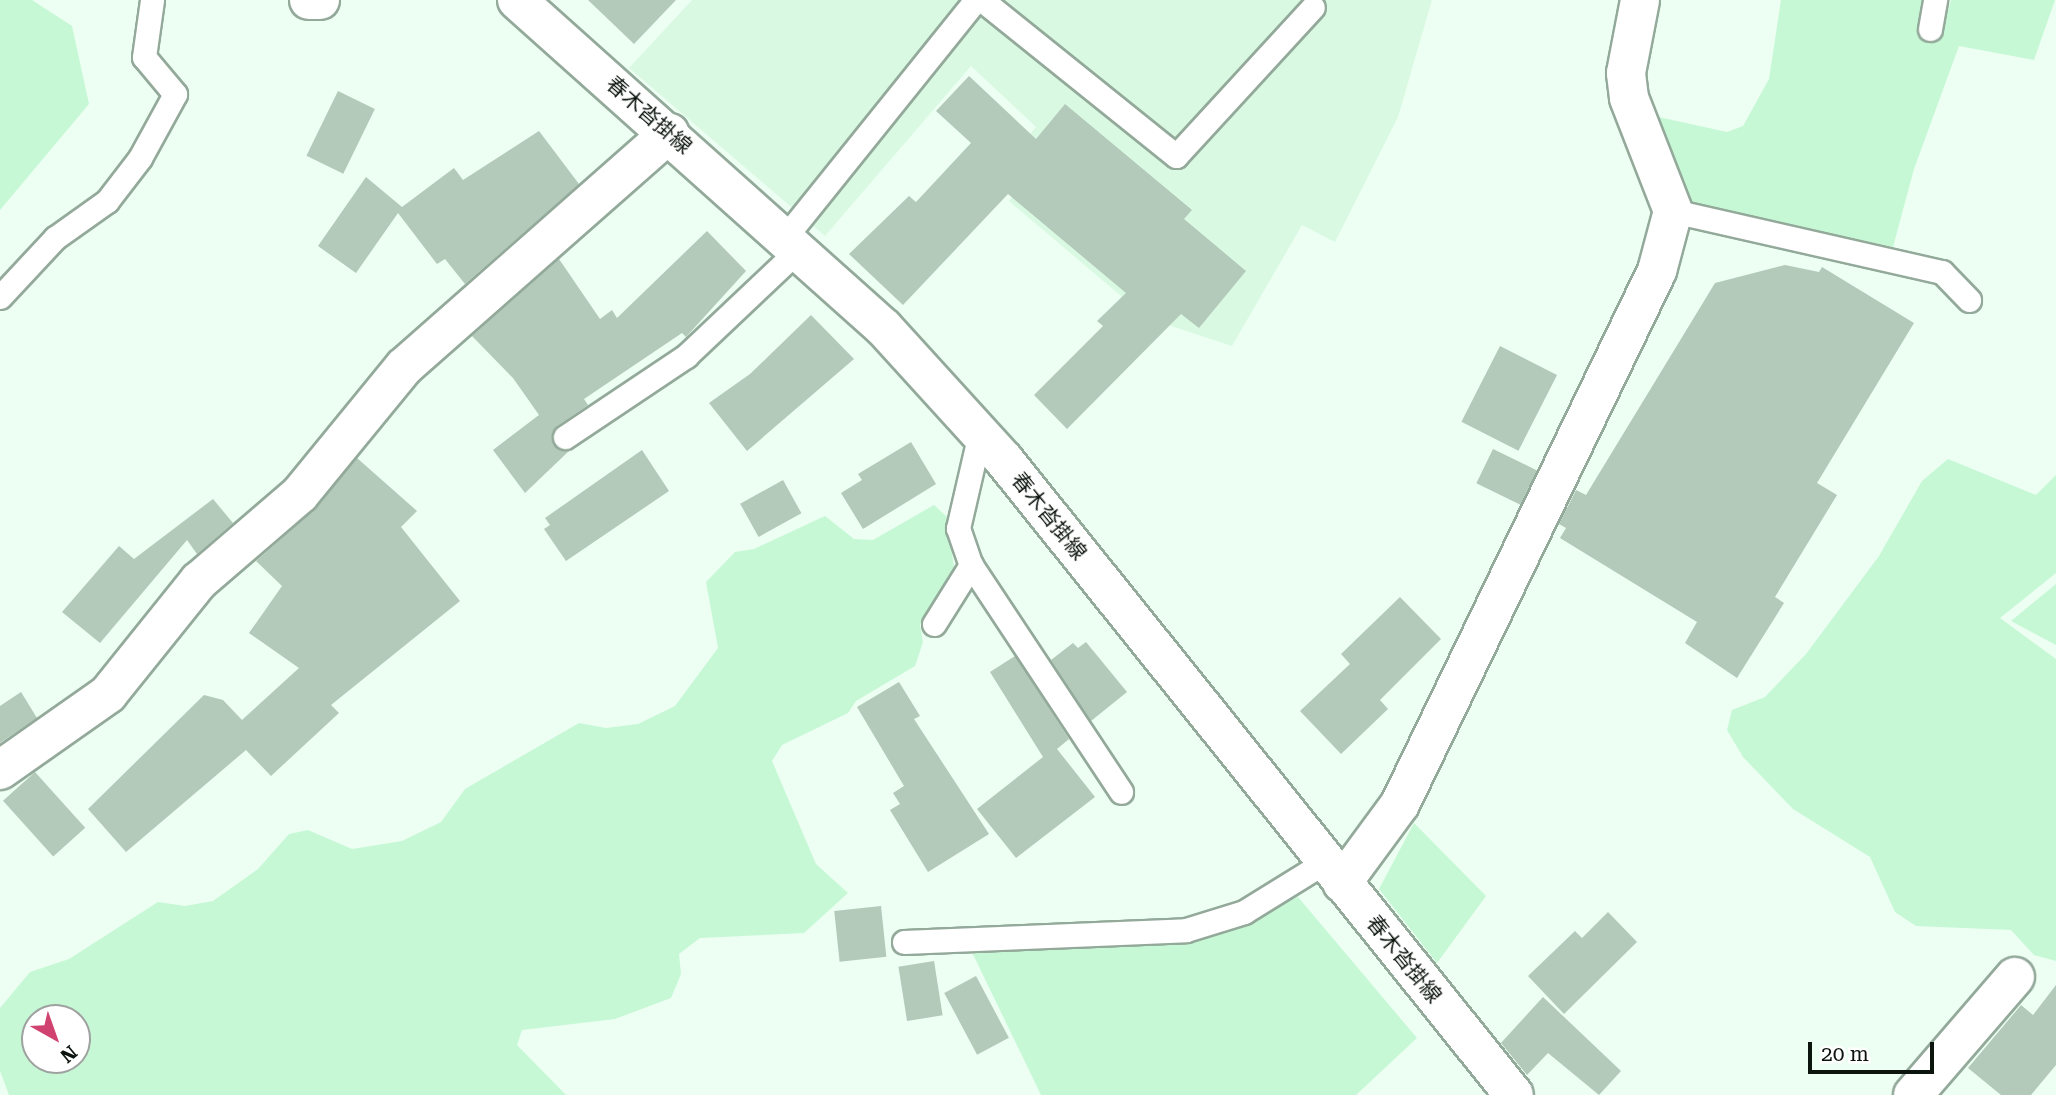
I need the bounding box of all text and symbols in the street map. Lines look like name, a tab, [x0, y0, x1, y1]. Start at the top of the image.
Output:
street label: 春木沓掛線	[601, 71, 697, 159]
street label: 春木沓掛線	[1006, 467, 1092, 565]
street label: 春木沓掛線	[1361, 910, 1447, 1008]
north arrow	[21, 1004, 91, 1074]
scale bar	[1811, 1028, 1937, 1072]
text: N	[56, 1040, 82, 1067]
text: 20 m	[1821, 1042, 1869, 1066]

